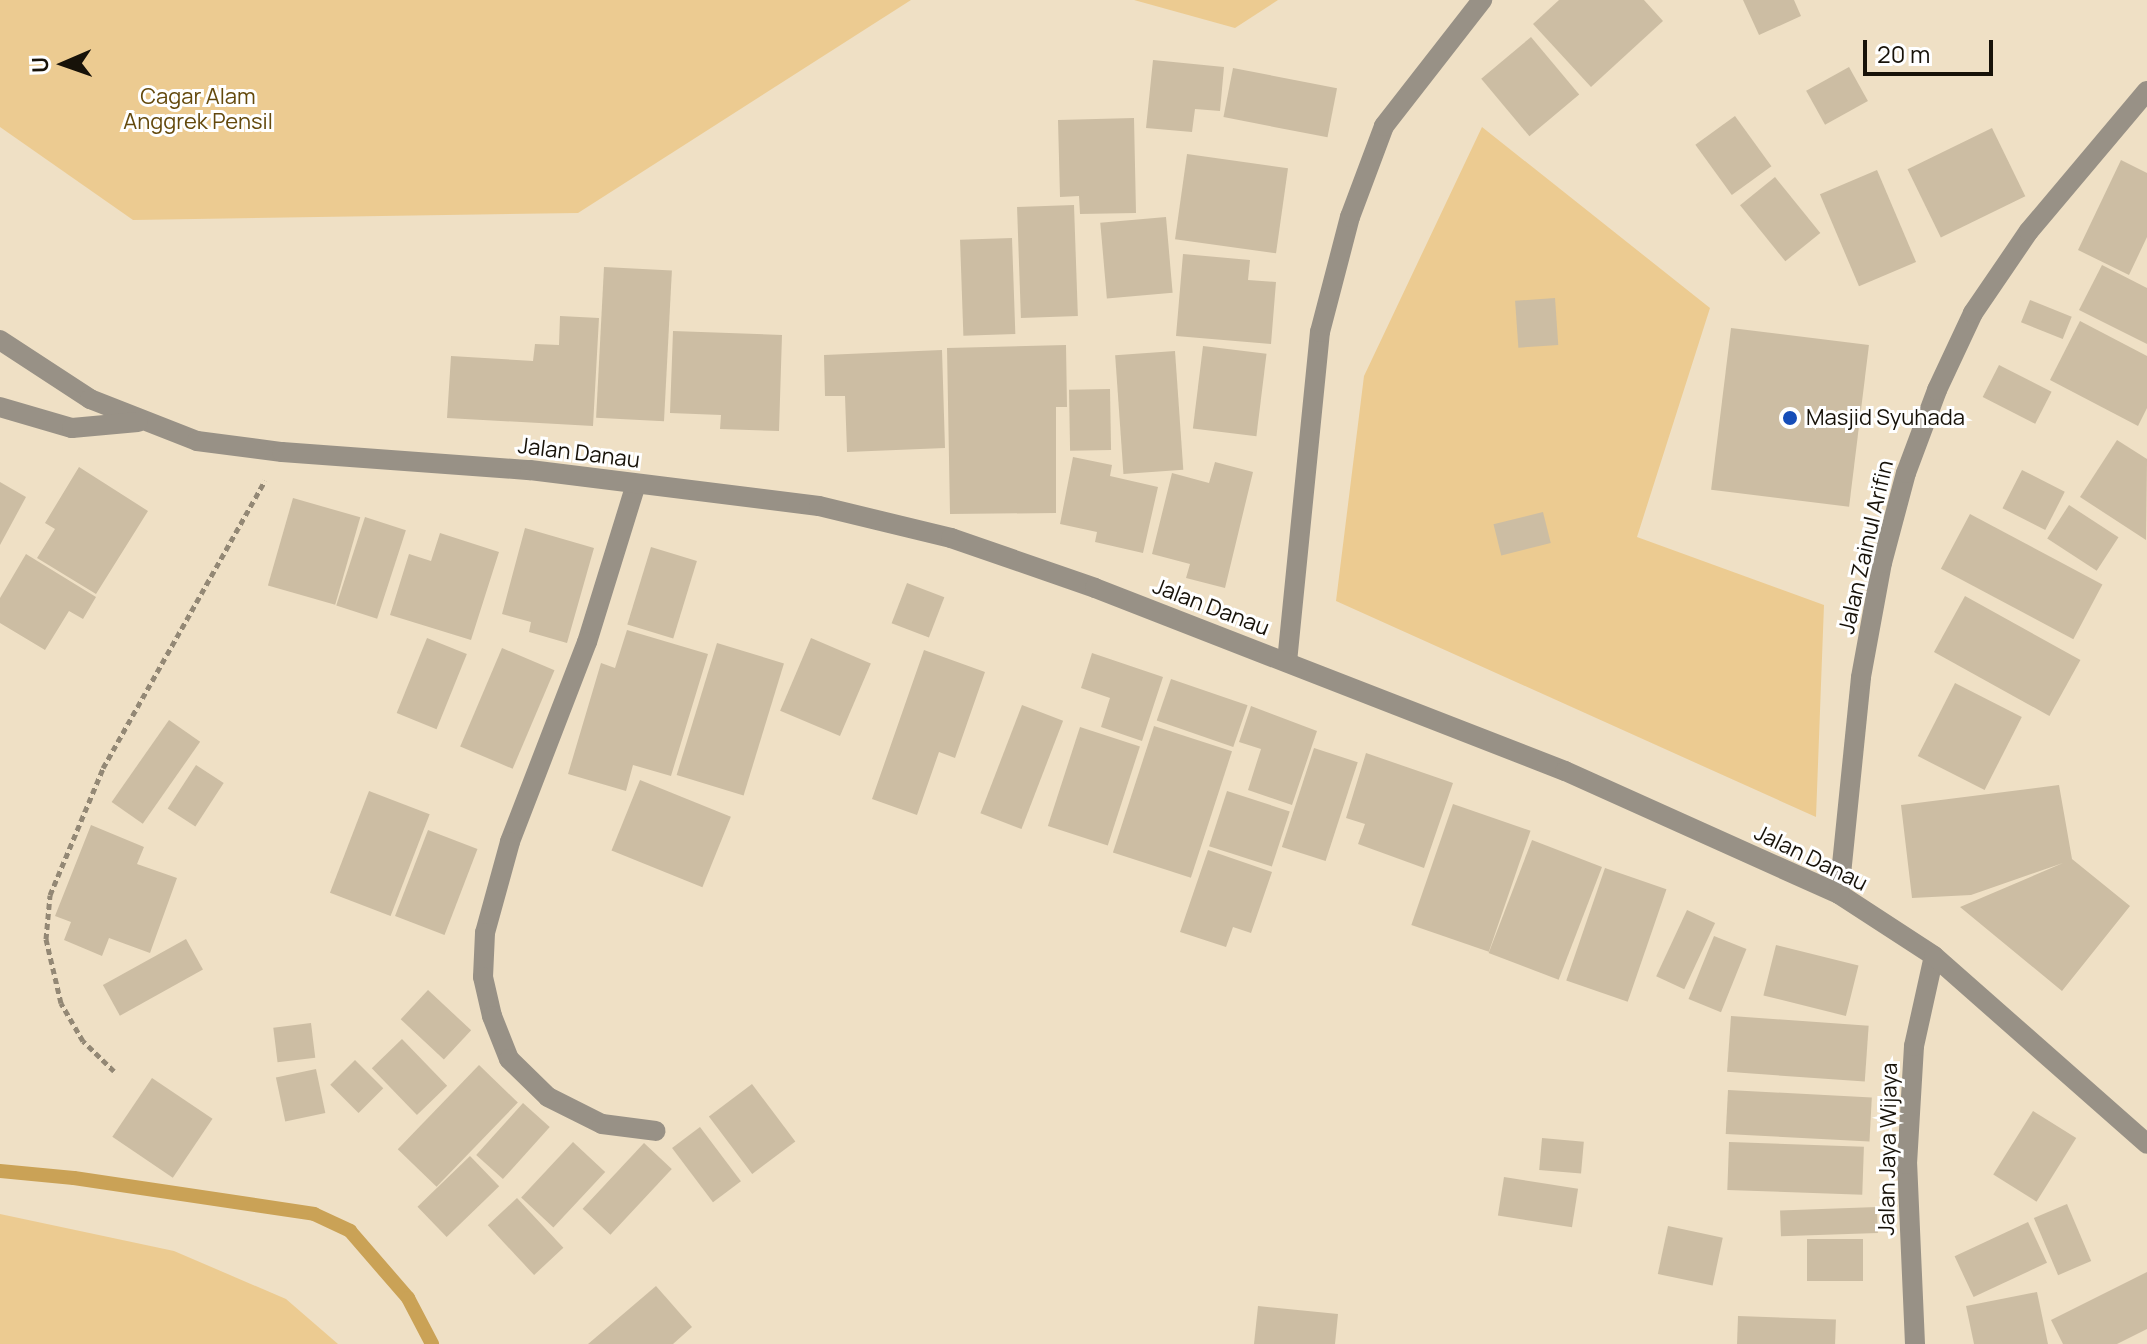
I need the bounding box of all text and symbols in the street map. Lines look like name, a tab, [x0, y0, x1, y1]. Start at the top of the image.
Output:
north arrow	[24, 24, 104, 104]
scale bar	[1867, 24, 1997, 74]
text: 20 m	[1877, 37, 1930, 70]
text: U	[25, 56, 55, 73]
park label: Cagar Alam Anggrek Pensil	[123, 83, 273, 134]
place label: Masjid Syuhada	[1806, 405, 1965, 431]
marker: Masjid Syuhada	[1781, 409, 1799, 427]
street label: Jalan Danau	[517, 432, 641, 474]
street label: Jalan Zainul Arifin	[1833, 458, 1899, 636]
street label: Jalan Danau	[1149, 573, 1273, 641]
street label: Jalan Danau	[1750, 819, 1872, 897]
street label: Jalan Jaya Wijaya	[1873, 1063, 1903, 1235]

